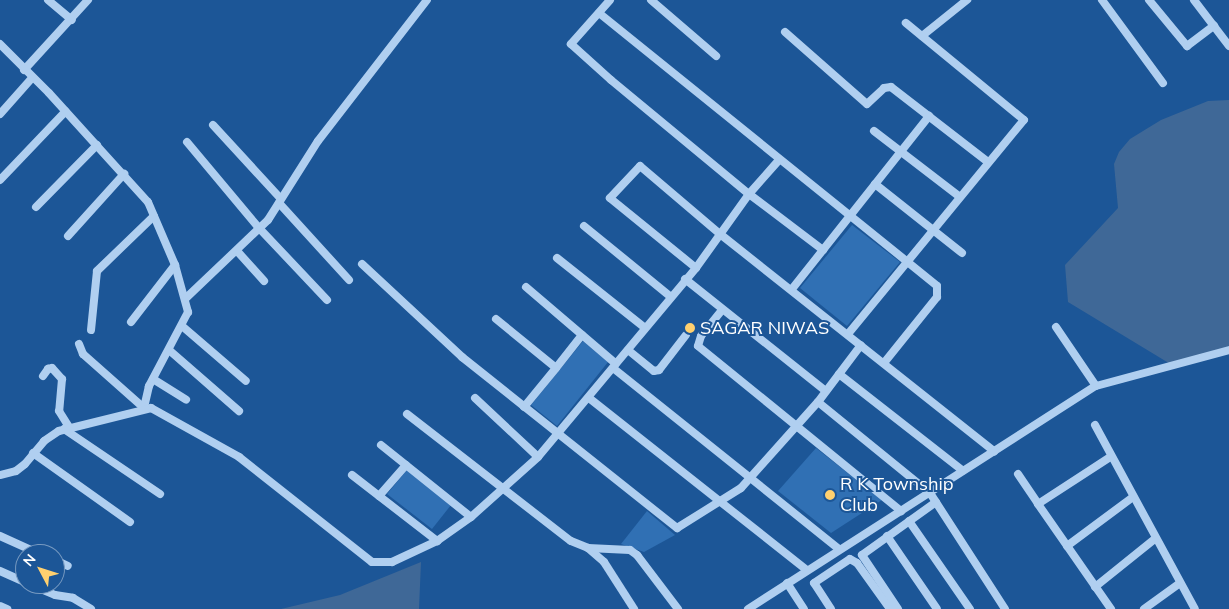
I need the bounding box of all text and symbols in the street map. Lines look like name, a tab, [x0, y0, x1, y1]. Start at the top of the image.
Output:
place label: SAGAR NIWAS	[700, 317, 829, 339]
marker: SAGAR NIWAS	[684, 322, 696, 334]
place label: R K Township Club	[840, 474, 954, 516]
marker: R K Township Club	[824, 489, 836, 501]
north arrow	[15, 544, 65, 594]
text: N	[19, 550, 40, 570]

